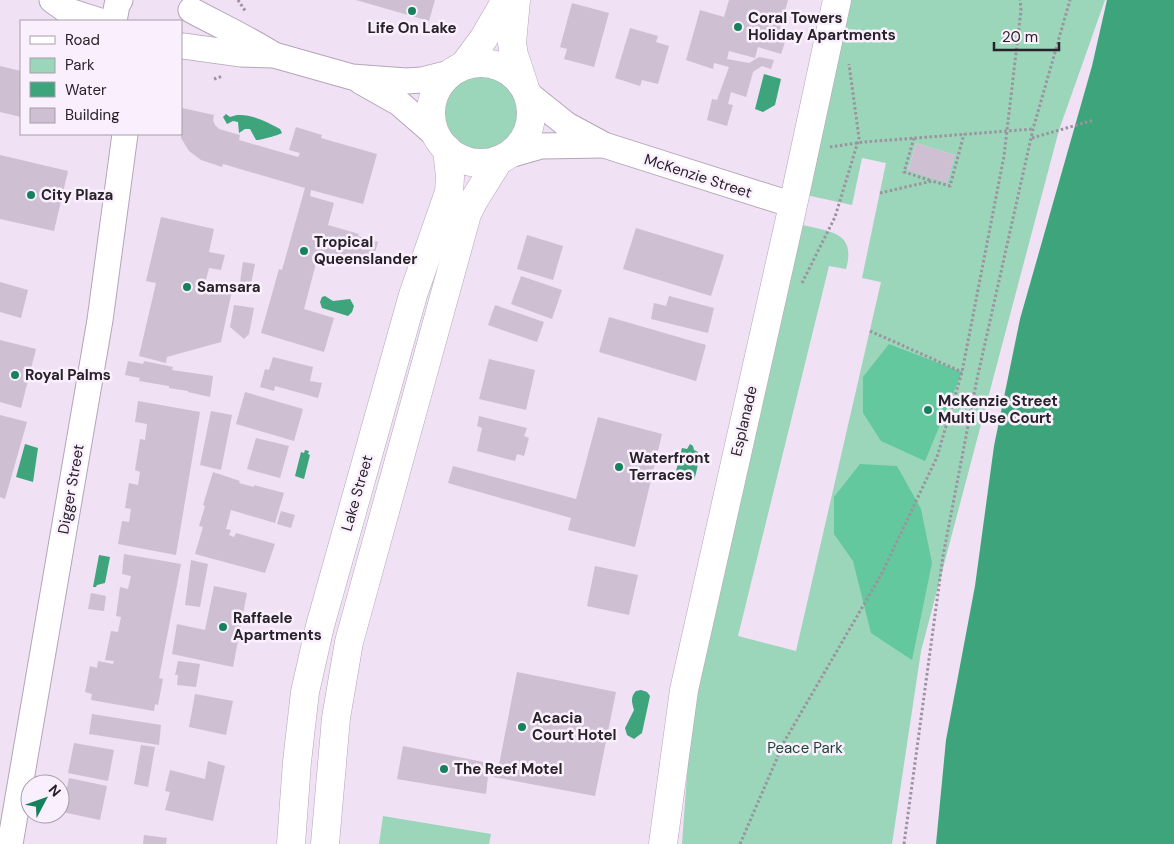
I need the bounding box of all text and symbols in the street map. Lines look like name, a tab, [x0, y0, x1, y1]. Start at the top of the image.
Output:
marker: Life On Lake	[406, 5, 418, 17]
place label: Coral Towers Holiday Apartments	[748, 8, 896, 45]
place label: Life On Lake	[367, 18, 457, 38]
legend	[20, 20, 182, 135]
scale bar	[994, 20, 1059, 52]
marker: Coral Towers Holiday Apartments	[732, 21, 744, 33]
text: 20 m	[1002, 27, 1038, 47]
text: Road	[65, 30, 100, 50]
text: Park	[65, 55, 95, 75]
text: Water	[65, 80, 107, 100]
text: Building	[65, 105, 120, 125]
street label: McKenzie Street	[642, 149, 754, 203]
place label: City Plaza	[41, 185, 113, 205]
marker: City Plaza	[25, 189, 37, 201]
place label: Tropical Queenslander	[314, 232, 417, 269]
marker: Tropical Queenslander	[298, 245, 310, 257]
place label: Samsara	[197, 277, 261, 297]
marker: Samsara	[181, 281, 193, 293]
place label: Royal Palms	[25, 365, 111, 385]
marker: Royal Palms	[9, 369, 21, 381]
street label: Esplanade	[726, 384, 762, 458]
place label: McKenzie Street Multi Use Court	[938, 391, 1058, 428]
marker: McKenzie Street Multi Use Court	[922, 404, 934, 416]
street label: Digger Street	[53, 442, 89, 536]
place label: Waterfront Terraces	[629, 448, 710, 485]
street label: Lake Street	[337, 453, 377, 533]
marker: Waterfront Terraces	[613, 461, 625, 473]
place label: Raffaele Apartments	[233, 608, 322, 645]
marker: Raffaele Apartments	[217, 621, 229, 633]
place label: Acacia Court Hotel	[532, 708, 617, 745]
marker: Acacia Court Hotel	[516, 721, 528, 733]
park label: Peace Park	[767, 738, 843, 758]
place label: The Reef Motel	[454, 759, 562, 779]
marker: The Reef Motel	[438, 763, 450, 775]
north arrow	[20, 774, 70, 824]
text: N	[45, 781, 65, 800]

